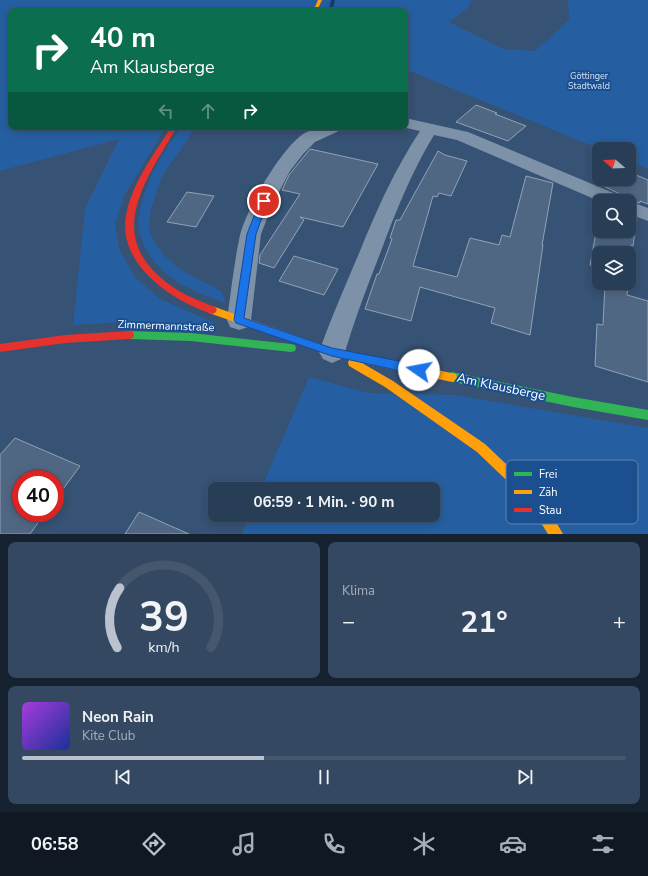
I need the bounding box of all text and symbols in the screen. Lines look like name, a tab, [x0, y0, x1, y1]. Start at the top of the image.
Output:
text: 40 m	[90, 19, 156, 57]
icon: right	[24, 24, 76, 76]
text: Am Klausberge	[90, 55, 215, 79]
park label: Göttinger Stadtwald	[568, 70, 610, 92]
icon: left	[155, 100, 177, 122]
icon: ahead	[197, 100, 219, 122]
icon: right	[239, 100, 261, 122]
north arrow	[592, 142, 636, 186]
map controls	[592, 142, 636, 290]
pin	[247, 184, 281, 218]
icon: arrive	[253, 190, 275, 212]
button: search	[592, 194, 636, 238]
button: layers	[592, 246, 636, 290]
street label: Zimmermannstraße	[117, 317, 215, 335]
position arrow	[398, 349, 440, 391]
street label: Am Klausberge	[455, 369, 547, 405]
legend	[506, 460, 638, 524]
text: Frei	[539, 467, 557, 482]
speed limit sign: 40	[12, 470, 64, 522]
text: Zäh	[539, 485, 557, 500]
text: 06:59 · 1 Min. · 90 m	[254, 492, 394, 512]
text: Stau	[539, 503, 562, 518]
text: Klima	[342, 582, 375, 600]
text: 39	[139, 589, 189, 646]
text: 21°	[460, 602, 508, 643]
text: −	[342, 607, 355, 637]
text: +	[613, 607, 626, 637]
text: km/h	[148, 638, 180, 657]
text: Neon Rain	[82, 707, 154, 727]
text: Kite Club	[82, 727, 135, 745]
icon: previous	[112, 766, 134, 788]
icon: pause	[313, 766, 335, 788]
icon: next	[514, 766, 536, 788]
icon: directions	[140, 830, 168, 858]
icon: music	[230, 830, 258, 858]
icon: phone	[320, 830, 348, 858]
icon: climate	[410, 830, 438, 858]
icon: car	[499, 830, 527, 858]
icon: filters	[589, 830, 617, 858]
text: 06:58	[31, 832, 79, 856]

